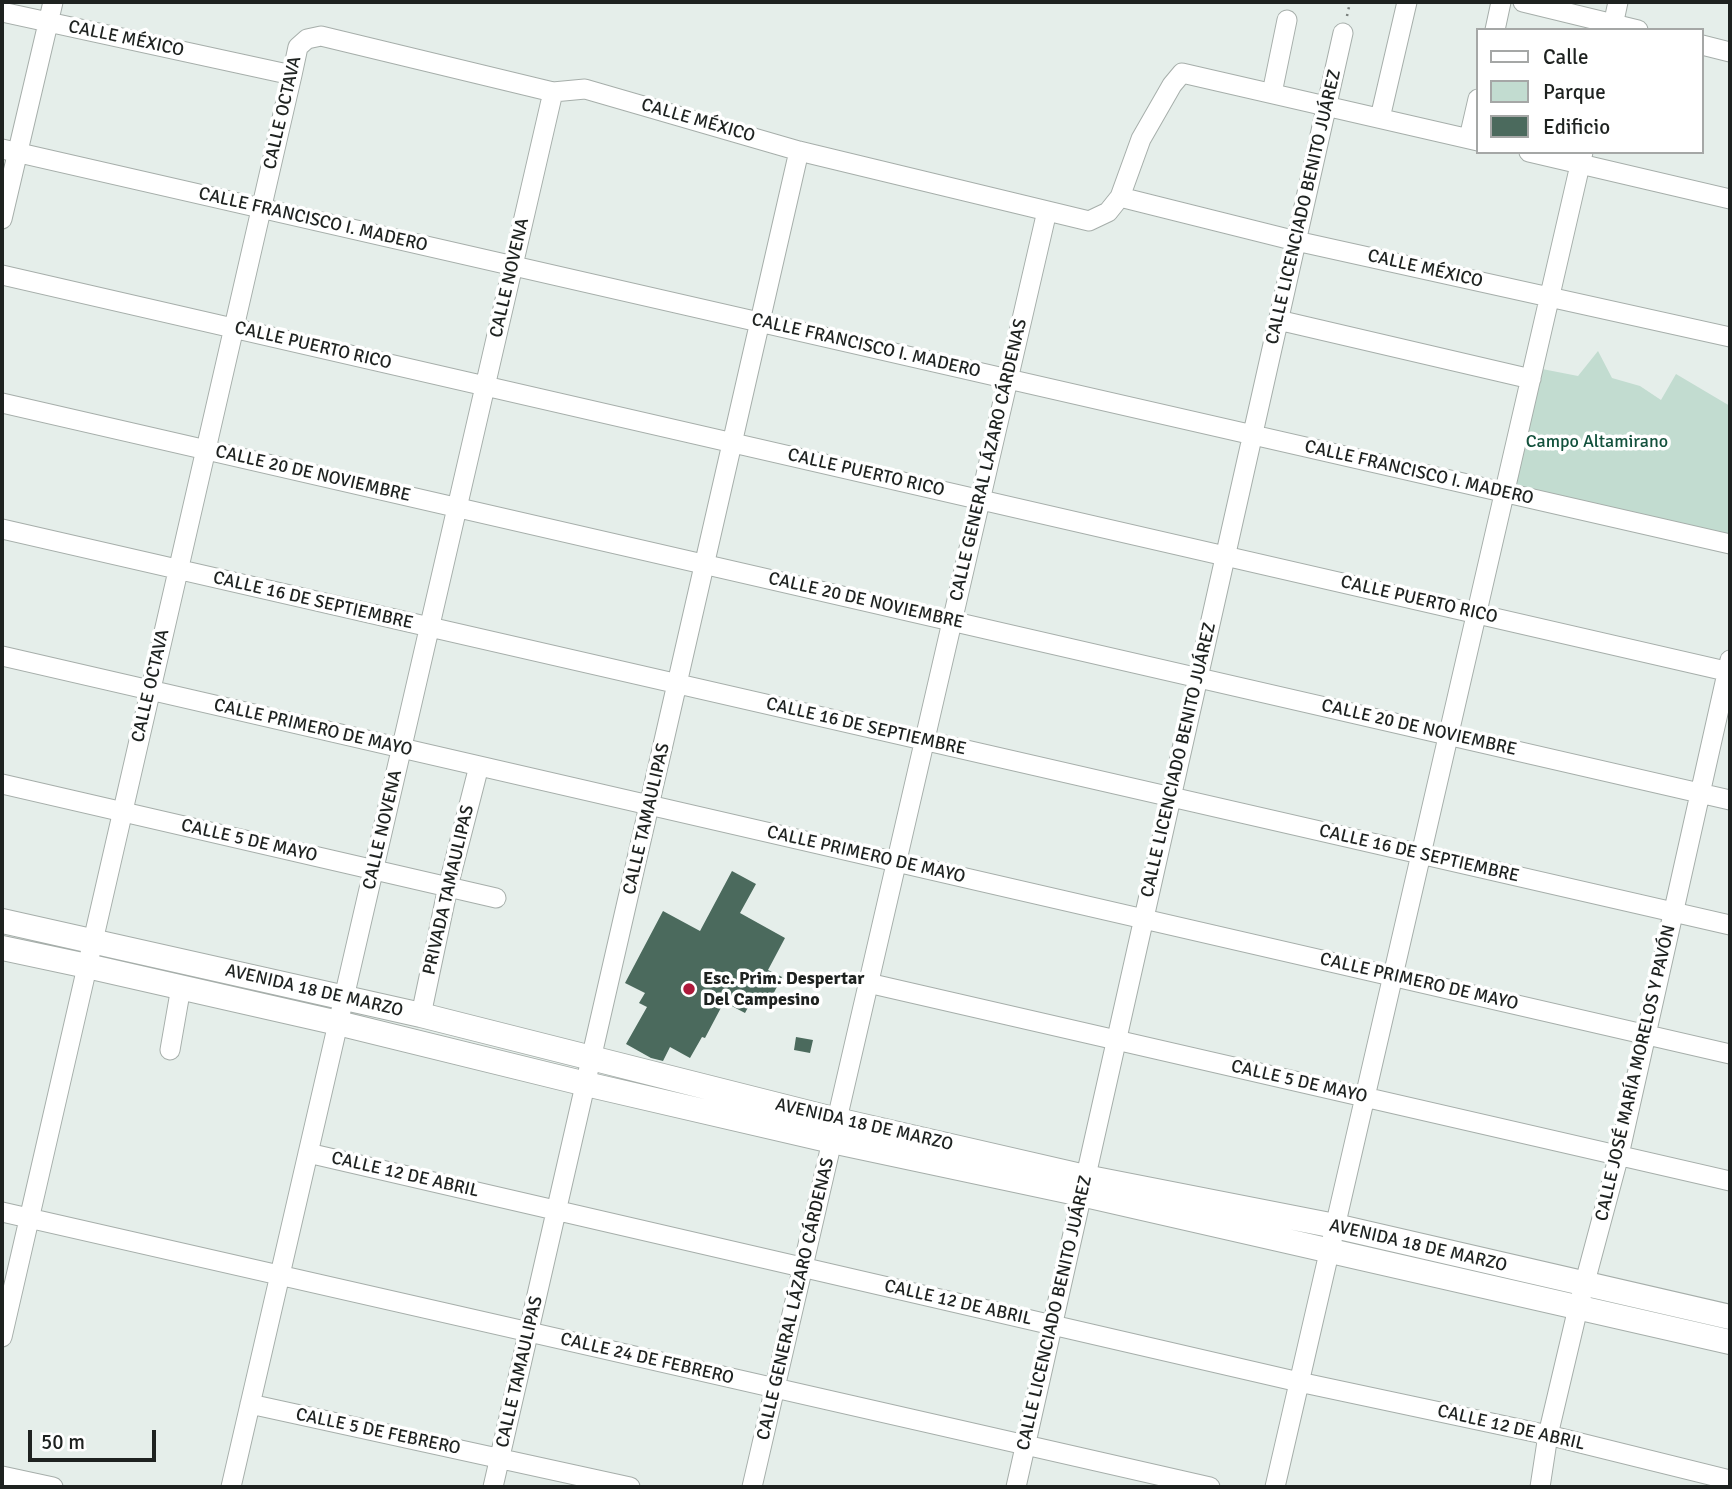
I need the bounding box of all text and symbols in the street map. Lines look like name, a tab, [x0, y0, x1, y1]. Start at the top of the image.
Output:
street label: CALLE MÉXICO	[66, 16, 186, 62]
legend	[1476, 28, 1704, 154]
text: Calle	[1543, 44, 1589, 70]
street label: CALLE OCTAVA	[259, 54, 307, 172]
street label: CALLE LICENCIADO BENITO JUÁREZ	[1262, 67, 1346, 347]
text: Parque	[1543, 79, 1606, 105]
street label: CALLE MÉXICO	[639, 94, 757, 148]
text: Edificio	[1543, 114, 1610, 140]
street label: CALLE FRANCISCO I. MADERO	[196, 183, 430, 257]
street label: CALLE NOVENA	[486, 216, 534, 340]
street label: CALLE MÉXICO	[1365, 245, 1485, 293]
street label: CALLE FRANCISCO I. MADERO	[749, 309, 983, 383]
street label: CALLE PUERTO RICO	[232, 317, 394, 375]
street label: CALLE GENERAL LÁZARO CÁRDENAS	[946, 317, 1032, 603]
park label: Campo Altamirano	[1526, 431, 1668, 453]
street label: CALLE FRANCISCO I. MADERO	[1302, 436, 1536, 510]
street label: CALLE 20 DE NOVIEMBRE	[213, 441, 413, 507]
street label: CALLE PUERTO RICO	[785, 444, 947, 502]
street label: CALLE 16 DE SEPTIEMBRE	[211, 567, 415, 635]
street label: CALLE 20 DE NOVIEMBRE	[766, 568, 966, 634]
street label: CALLE PUERTO RICO	[1338, 571, 1500, 629]
street label: CALLE LICENCIADO BENITO JUÁREZ	[1137, 620, 1221, 900]
street label: CALLE OCTAVA	[127, 627, 175, 745]
street label: CALLE 16 DE SEPTIEMBRE	[764, 693, 968, 761]
street label: CALLE PRIMERO DE MAYO	[212, 695, 414, 761]
street label: CALLE 20 DE NOVIEMBRE	[1319, 695, 1519, 761]
street label: CALLE TAMAULIPAS	[619, 741, 675, 897]
street label: CALLE NOVENA	[359, 768, 407, 892]
street label: PRIVADA TAMAULIPAS	[419, 803, 479, 977]
street label: CALLE 5 DE MAYO	[179, 815, 319, 867]
street label: CALLE 16 DE SEPTIEMBRE	[1317, 820, 1521, 888]
street label: CALLE PRIMERO DE MAYO	[765, 822, 967, 888]
street label: CALLE JOSÉ MARÍA MORELOS Y PAVÓN	[1591, 923, 1681, 1223]
street label: CALLE PRIMERO DE MAYO	[1318, 949, 1520, 1015]
street label: AVENIDA 18 DE MARZO	[223, 960, 405, 1022]
place label: Esc. Prim. Despertar Del Campesino	[703, 968, 864, 1010]
marker: Esc. Prim. Despertar Del Campesino	[681, 981, 697, 997]
street label: CALLE 5 DE MAYO	[1229, 1056, 1369, 1108]
street label: AVENIDA 18 DE MARZO	[773, 1094, 955, 1156]
street label: CALLE 12 DE ABRIL	[329, 1148, 481, 1202]
street label: CALLE GENERAL LÁZARO CÁRDENAS	[753, 1156, 839, 1442]
street label: CALLE LICENCIADO BENITO JUÁREZ	[1013, 1173, 1097, 1453]
street label: AVENIDA 18 DE MARZO	[1327, 1215, 1509, 1277]
street label: CALLE 12 DE ABRIL	[882, 1276, 1034, 1330]
street label: CALLE TAMAULIPAS	[492, 1294, 548, 1450]
street label: CALLE 24 DE FEBRERO	[558, 1329, 736, 1389]
street label: CALLE 12 DE ABRIL	[1435, 1401, 1587, 1455]
street label: CALLE 5 DE FEBRERO	[294, 1404, 462, 1460]
scale bar	[32, 1416, 159, 1460]
text: 50 m	[41, 1429, 85, 1455]

